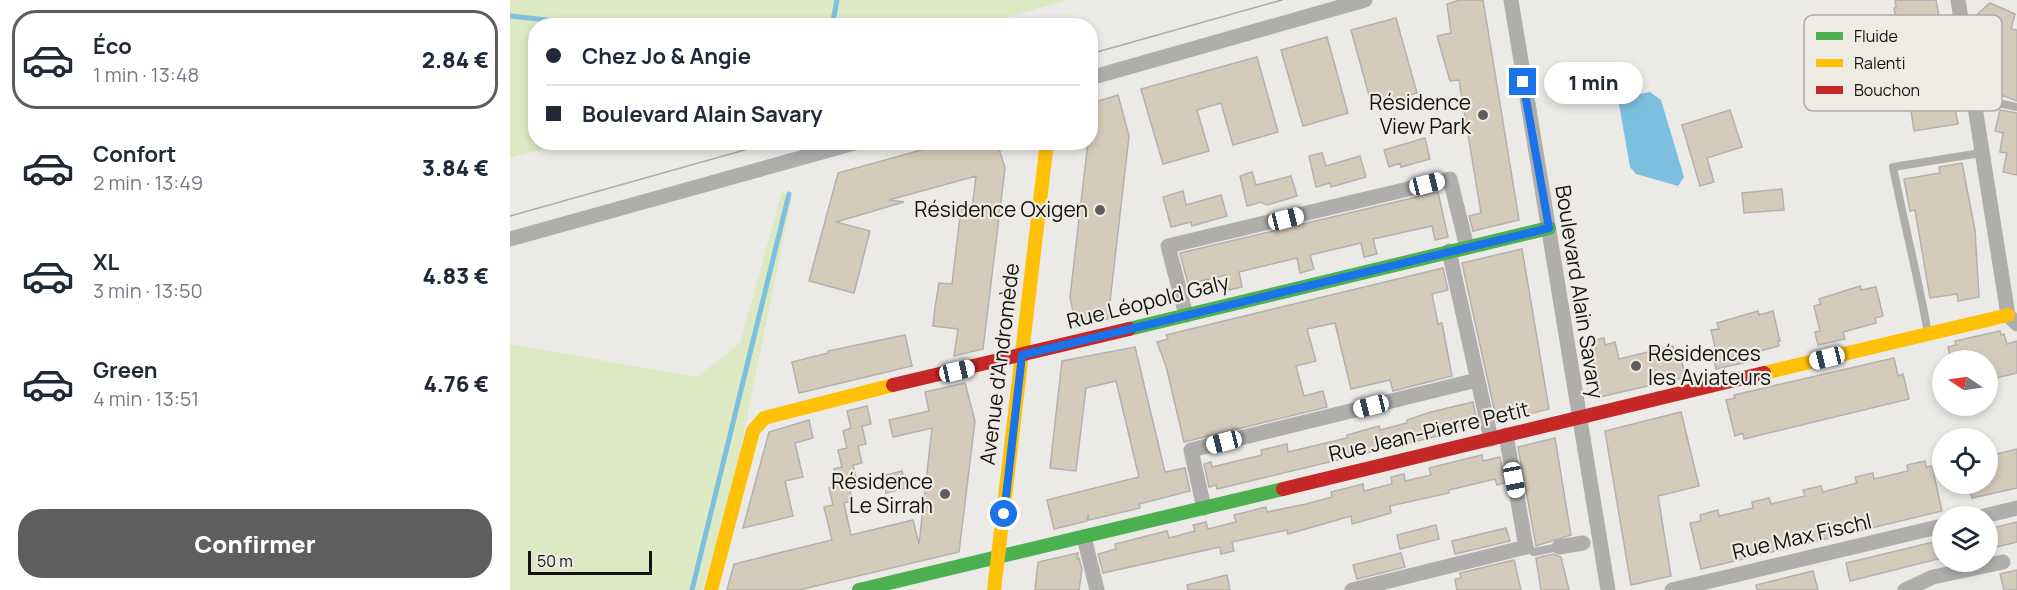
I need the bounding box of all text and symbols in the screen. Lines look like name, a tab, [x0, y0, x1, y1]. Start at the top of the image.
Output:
legend	[1804, 15, 2002, 111]
text: Fluide	[1854, 25, 1898, 47]
text: Éco	[93, 31, 132, 61]
icon: car	[21, 33, 75, 87]
text: Chez Jo & Angie	[582, 41, 751, 71]
text: 2.84 €	[422, 45, 489, 75]
text: Ralenti	[1854, 52, 1905, 74]
text: 1 min · 13:48	[93, 61, 199, 88]
callout: 1 min	[1544, 61, 1643, 103]
route end	[1509, 68, 1536, 95]
text: 1 min	[1568, 69, 1619, 96]
text: Bouchon	[1854, 79, 1920, 101]
place label: Résidence View Park	[1369, 88, 1472, 140]
text: Boulevard Alain Savary	[582, 99, 822, 129]
marker: Résidence View Park	[1476, 108, 1490, 122]
text: Confort	[93, 139, 176, 169]
icon: car	[21, 141, 75, 195]
text: 3.84 €	[422, 153, 489, 183]
text: 2 min · 13:49	[93, 169, 203, 196]
car	[1407, 171, 1447, 197]
street label: Boulevard Alain Savary	[1549, 183, 1611, 401]
place label: Résidence Oxigen	[914, 195, 1088, 223]
marker: Résidence Oxigen	[1093, 203, 1107, 217]
car	[1266, 206, 1306, 232]
text: XL	[93, 247, 119, 277]
icon: car	[21, 249, 75, 303]
text: 4.83 €	[422, 261, 489, 291]
street label: Avenue d'Andromède	[973, 261, 1025, 466]
street label: Rue Léopold Galy	[1064, 267, 1232, 335]
text: 3 min · 13:50	[93, 277, 203, 304]
place label: Résidences les Aviateurs	[1648, 339, 1771, 391]
car	[1807, 345, 1847, 371]
north arrow	[1932, 350, 1998, 416]
map controls	[1932, 350, 1998, 572]
text: Green	[93, 355, 158, 385]
icon: car	[21, 357, 75, 411]
car	[937, 358, 977, 384]
marker: Résidences les Aviateurs	[1629, 359, 1643, 373]
text: 4.76 €	[424, 369, 489, 399]
text: 4 min · 13:51	[93, 385, 199, 412]
car	[1351, 393, 1391, 419]
street label: Rue Jean-Pierre Petit	[1326, 394, 1532, 468]
button: locate	[1932, 428, 1998, 494]
car	[1204, 429, 1244, 455]
car	[1502, 461, 1526, 499]
place label: Résidence Le Sirrah	[831, 467, 933, 519]
marker: Résidence Le Sirrah	[938, 487, 952, 501]
route start	[990, 500, 1017, 527]
street label: Rue Max Fischl	[1729, 506, 1874, 566]
button: layers	[1932, 506, 1998, 572]
button: Confirmer	[18, 509, 492, 578]
scale bar	[528, 548, 652, 576]
text: 50 m	[537, 550, 573, 572]

